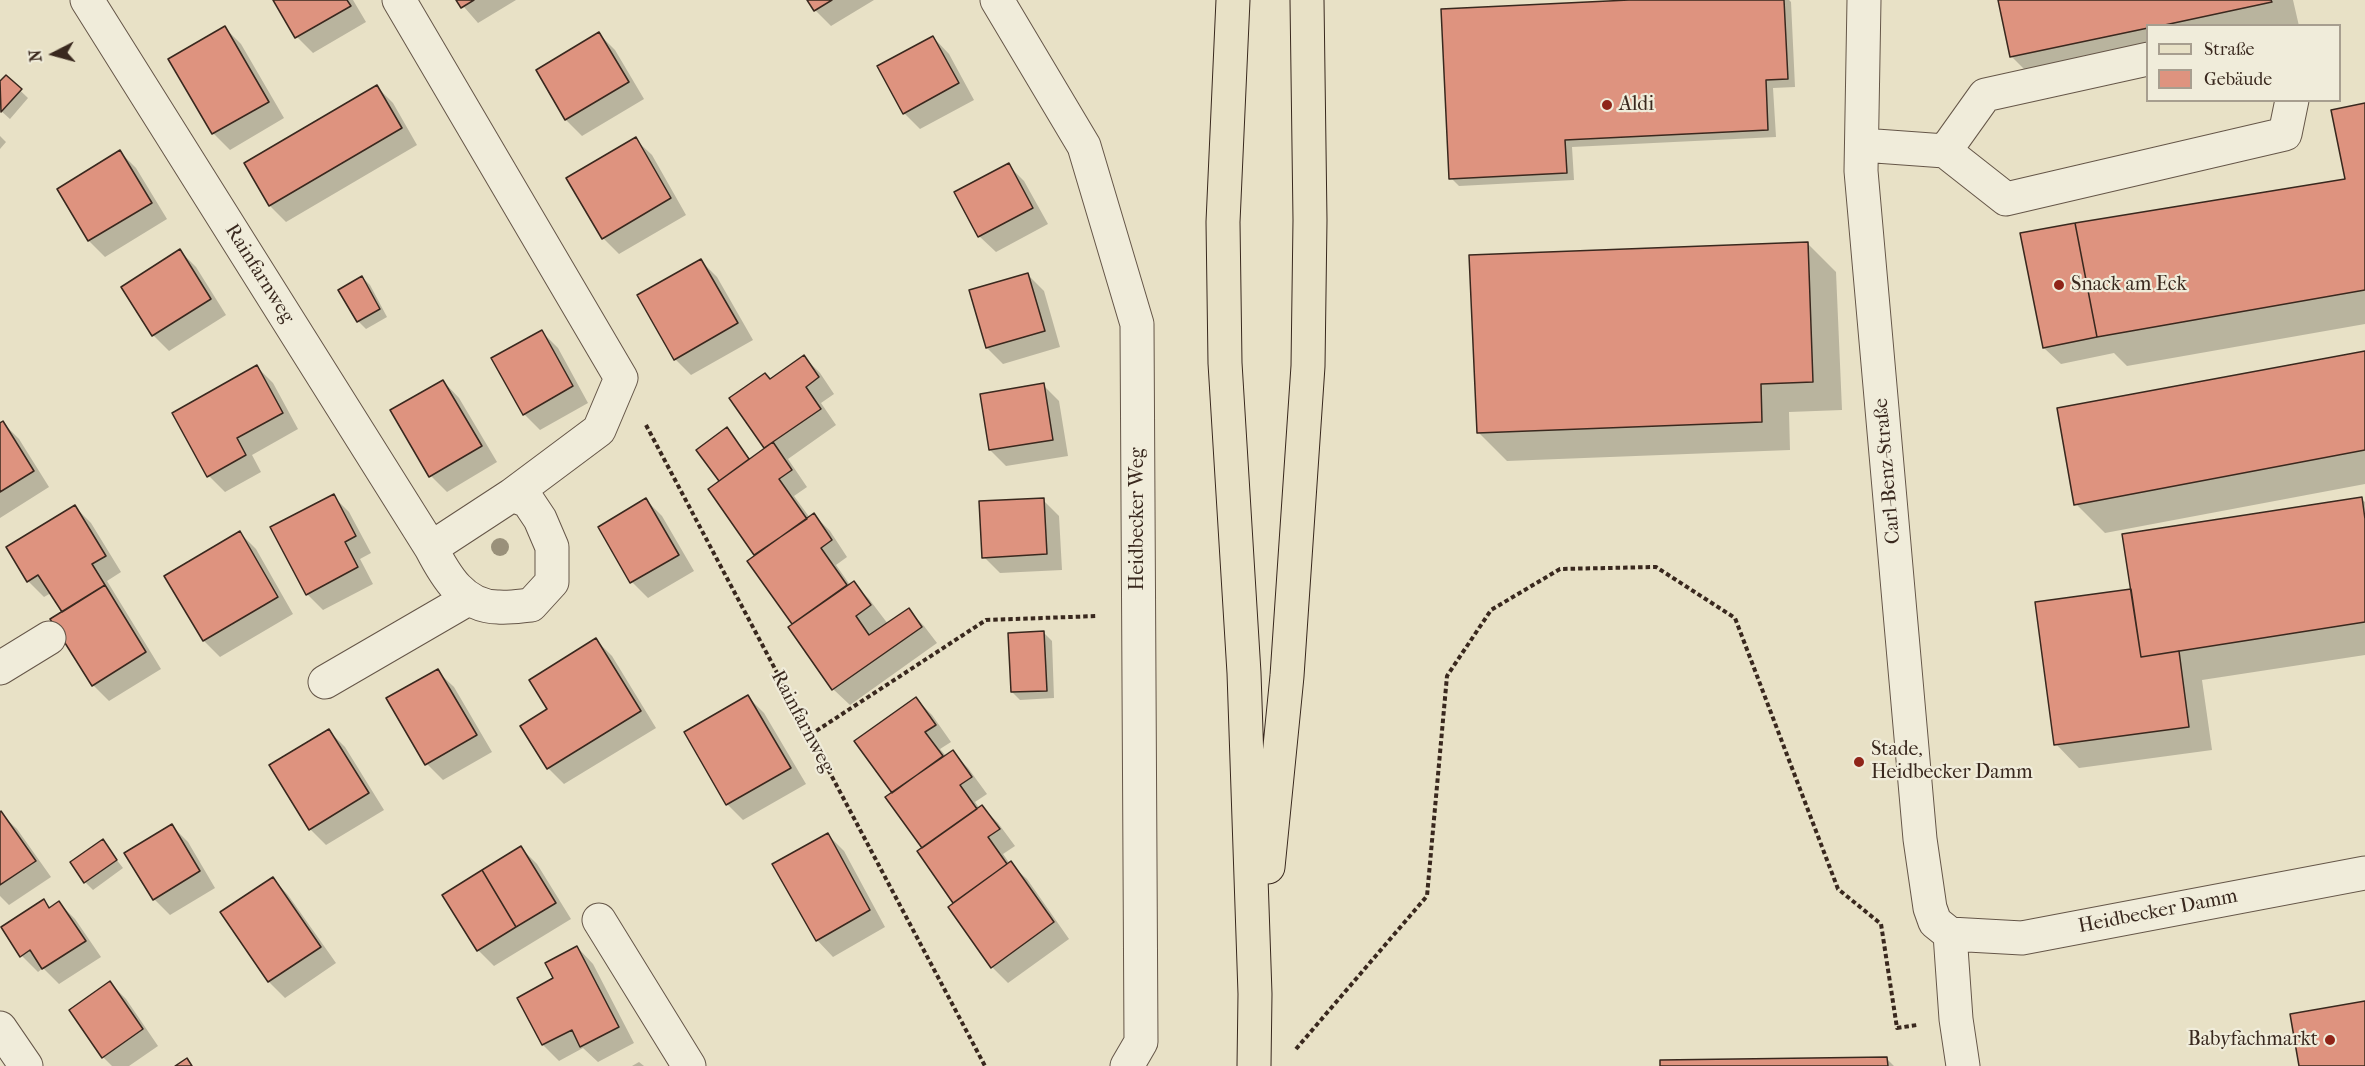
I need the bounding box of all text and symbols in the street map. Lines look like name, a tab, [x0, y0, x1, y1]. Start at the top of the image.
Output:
north arrow	[24, 24, 84, 84]
legend	[2146, 24, 2341, 102]
text: Straße	[2204, 39, 2254, 60]
text: N	[26, 49, 46, 63]
text: Gebäude	[2204, 69, 2272, 90]
place label: Aldi	[1619, 93, 1654, 117]
marker: Aldi	[1600, 98, 1614, 112]
street label: Rainfarnweg	[219, 220, 299, 328]
place label: Snack am Eck	[2071, 273, 2187, 297]
marker: Snack am Eck	[2052, 278, 2066, 292]
street label: Carl-Benz-Straße	[1870, 397, 1906, 545]
street label: Heidbecker Weg	[1126, 448, 1150, 590]
street label: Rainfarnweg	[765, 667, 839, 777]
place label: Stade, Heidbecker Damm	[1871, 738, 2033, 785]
marker: Stade, Heidbecker Damm	[1852, 755, 1866, 769]
street label: Heidbecker Damm	[2076, 885, 2240, 939]
place label: Babyfachmarkt	[2188, 1028, 2318, 1052]
marker: Babyfachmarkt	[2323, 1033, 2337, 1047]

